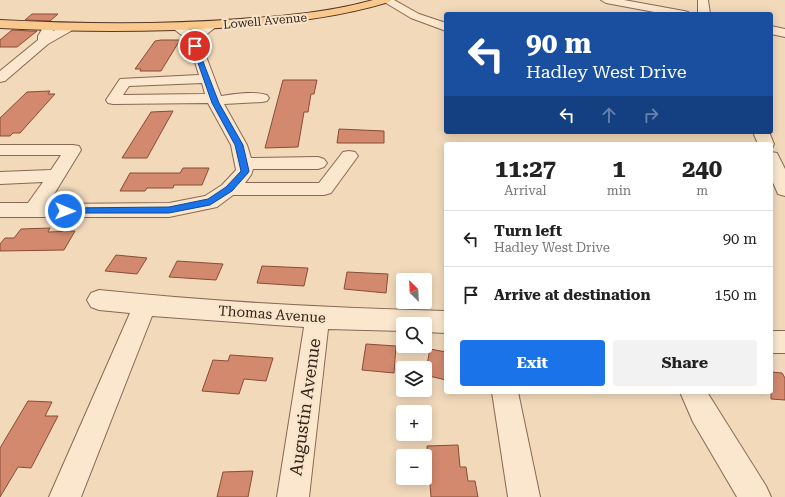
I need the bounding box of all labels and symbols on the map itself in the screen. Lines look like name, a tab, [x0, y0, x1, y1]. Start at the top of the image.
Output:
street label: Lowell Avenue	[222, 10, 308, 32]
pin	[178, 29, 212, 63]
position arrow	[44, 190, 86, 232]
north arrow	[396, 273, 432, 309]
street label: Thomas Avenue	[218, 302, 327, 326]
street label: Augustin Avenue	[285, 337, 325, 477]

